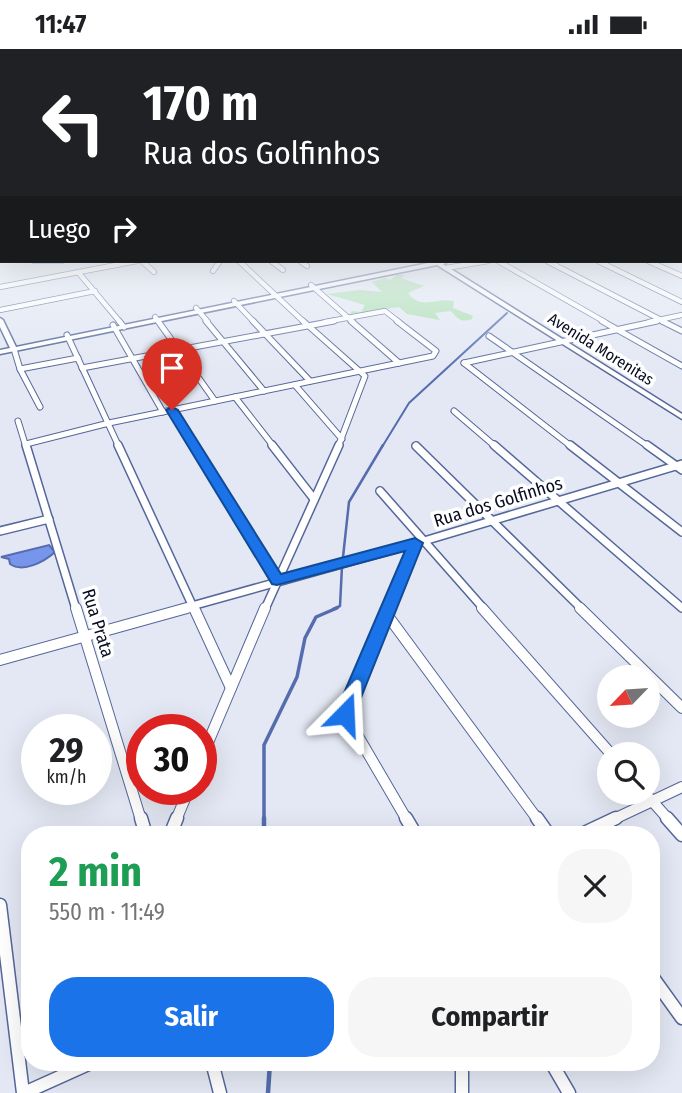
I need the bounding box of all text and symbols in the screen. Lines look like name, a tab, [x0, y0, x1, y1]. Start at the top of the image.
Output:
text: 11:47	[35, 9, 86, 40]
text: 170 m	[143, 74, 259, 133]
icon: left	[28, 77, 119, 168]
text: Rua dos Golfinhos	[143, 134, 380, 172]
icon: right	[105, 210, 143, 248]
text: Luego	[28, 214, 91, 245]
street label: Avenida Morenitas	[545, 309, 657, 389]
pin	[142, 338, 202, 410]
icon: arrive	[153, 349, 191, 387]
street label: Rua dos Golfinhos	[431, 472, 565, 532]
street label: Rua Prata	[77, 586, 119, 660]
north arrow	[597, 665, 660, 728]
map controls	[597, 665, 660, 805]
position arrow	[308, 677, 382, 751]
speed limit sign: 30	[126, 714, 217, 805]
text: 29	[49, 729, 84, 771]
button: search	[597, 742, 660, 805]
text: km/h	[46, 766, 87, 788]
text: 2 min	[49, 847, 142, 897]
button: close	[558, 849, 632, 923]
text: 550 m · 11:49	[49, 898, 165, 926]
button: Salir	[49, 977, 334, 1057]
button: Compartir	[348, 977, 632, 1057]

